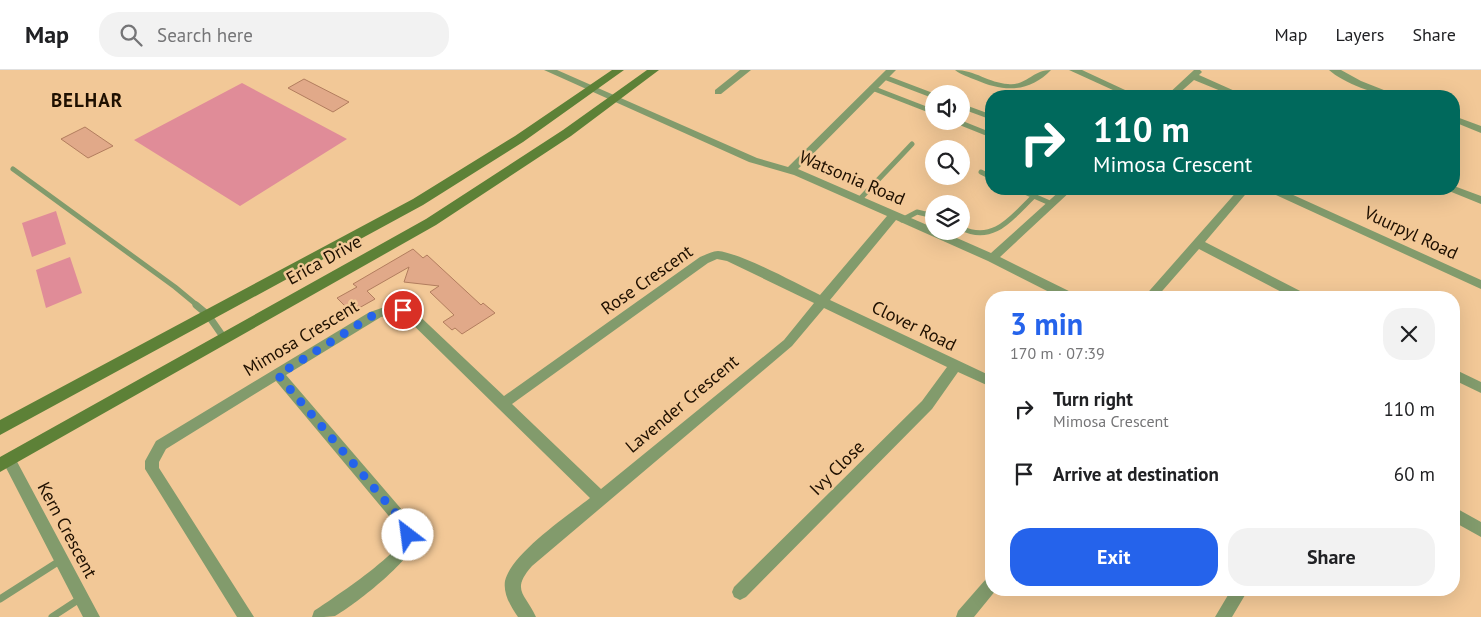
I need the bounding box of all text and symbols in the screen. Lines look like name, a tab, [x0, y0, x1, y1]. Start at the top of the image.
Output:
search box	[99, 12, 449, 57]
text: Map	[25, 19, 69, 50]
icon: search	[117, 21, 145, 49]
text: Search here	[157, 23, 253, 47]
text: Map	[1275, 23, 1307, 46]
text: Layers	[1335, 23, 1384, 46]
text: Share	[1412, 23, 1456, 46]
map controls	[925, 85, 970, 240]
button: sound	[925, 85, 970, 130]
district label: BELHAR	[51, 88, 123, 112]
text: 110 m	[1093, 106, 1190, 152]
icon: right	[1010, 110, 1075, 175]
button: search	[925, 140, 970, 185]
street label: Watsonia Road	[796, 145, 909, 210]
text: Mimosa Crescent	[1093, 150, 1252, 178]
button: layers	[925, 195, 970, 240]
street label: Vuurpyl Road	[1360, 200, 1462, 264]
street label: Erica Drive	[282, 229, 366, 290]
street label: Rose Crescent	[596, 240, 697, 320]
pin	[382, 289, 424, 331]
street label: Mimosa Crescent	[239, 294, 362, 381]
street label: Clover Road	[868, 295, 960, 356]
icon: arrive	[389, 296, 417, 324]
text: 3 min	[1010, 304, 1083, 343]
button: close	[1383, 308, 1435, 360]
text: 170 m · 07:39	[1010, 343, 1105, 363]
street label: Lavender Crescent	[620, 350, 743, 458]
text: Turn right	[1053, 387, 1133, 411]
icon: right	[1010, 395, 1038, 423]
text: 110 m	[1383, 397, 1435, 421]
text: Mimosa Crescent	[1053, 411, 1169, 431]
street label: Ivy Close	[804, 435, 869, 500]
icon: arrive	[1010, 460, 1038, 488]
text: Arrive at destination	[1053, 462, 1219, 486]
text: 60 m	[1394, 462, 1435, 486]
street label: Kern Crescent	[32, 478, 102, 582]
position arrow	[381, 508, 433, 560]
button: Exit	[1010, 528, 1218, 586]
button: Share	[1228, 528, 1435, 586]

